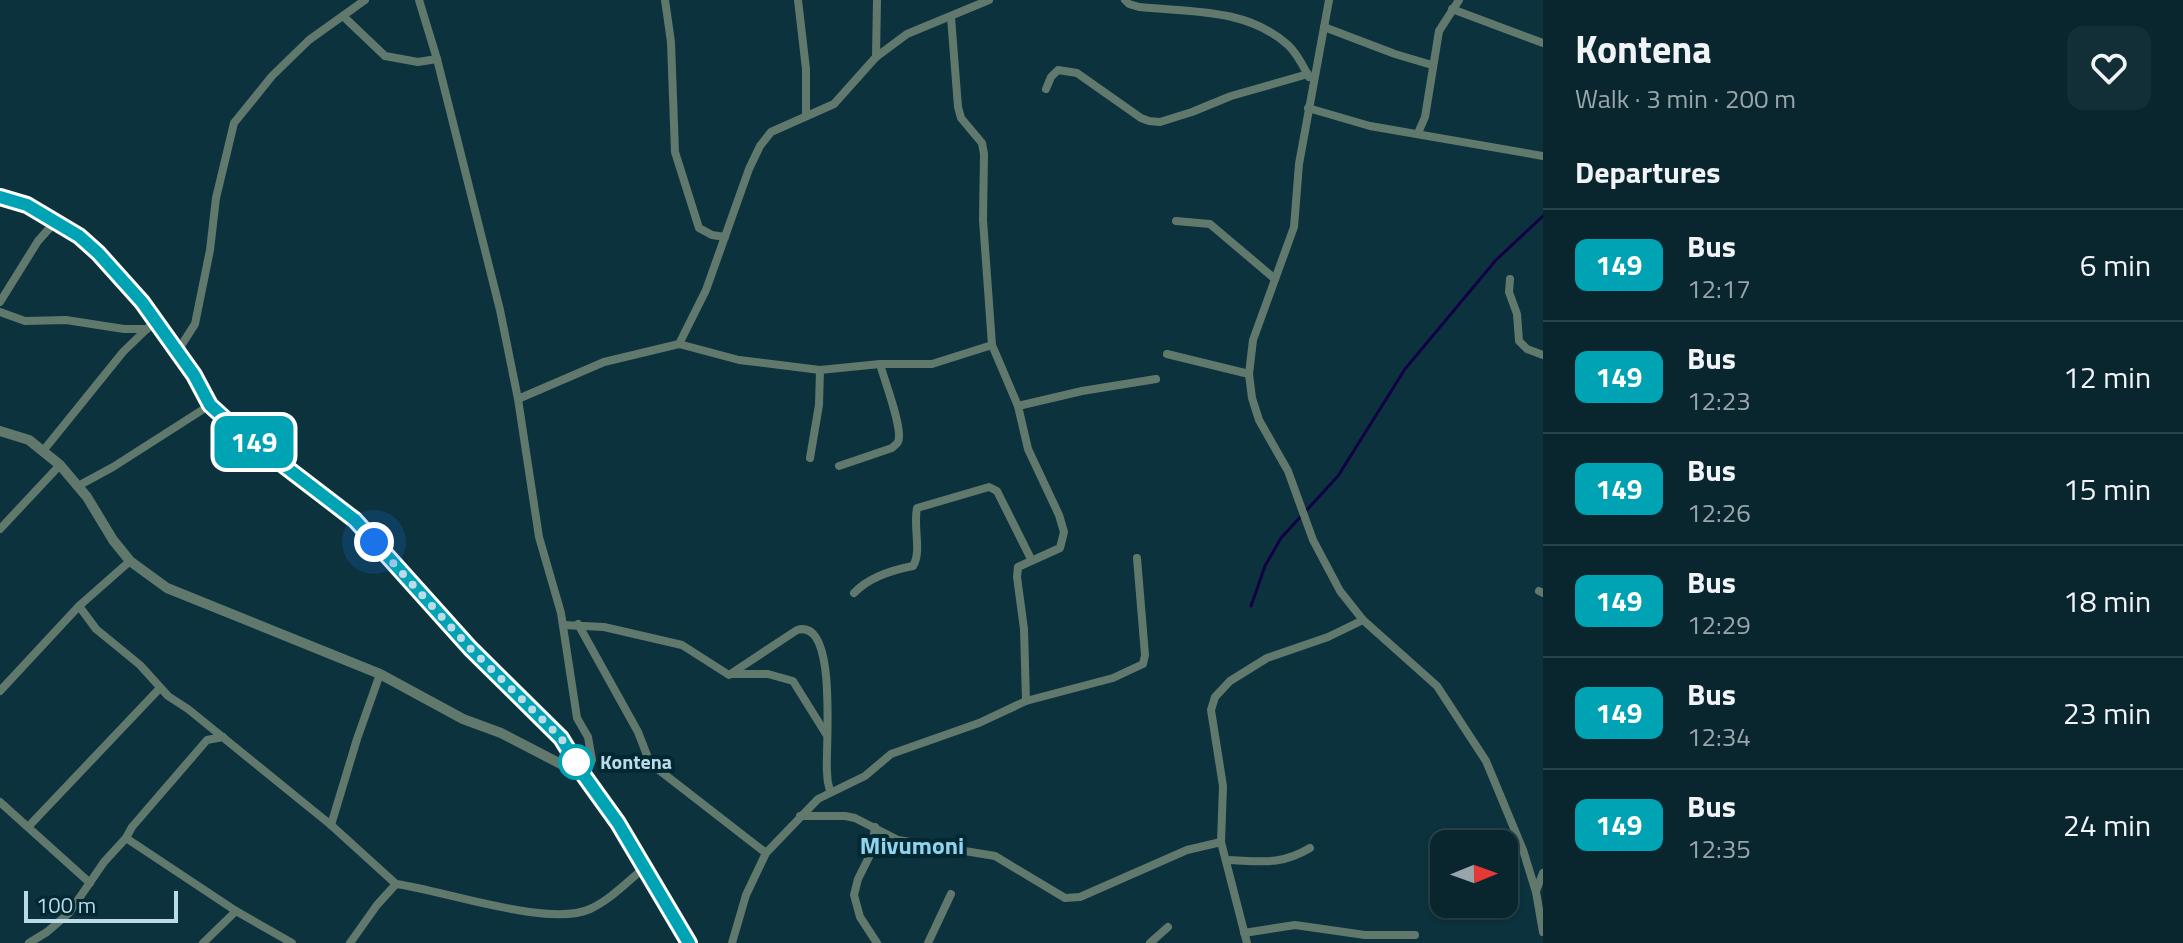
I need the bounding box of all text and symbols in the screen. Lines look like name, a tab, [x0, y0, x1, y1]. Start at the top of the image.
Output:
text: Kontena	[1575, 20, 1712, 78]
button: heart	[2067, 26, 2151, 110]
text: Walk · 3 min · 200 m	[1575, 79, 1796, 118]
text: Departures	[1575, 149, 1720, 195]
text: Bus	[1687, 223, 1736, 269]
text: 6 min	[2080, 242, 2151, 288]
text: 149	[1595, 243, 1643, 286]
text: 12:17	[1687, 269, 1751, 308]
text: Bus	[1687, 335, 1736, 381]
text: 12 min	[2063, 354, 2151, 400]
text: 149	[1595, 355, 1643, 398]
text: 12:23	[1687, 381, 1751, 420]
line badge: 149	[208, 416, 300, 468]
text: 149	[230, 420, 278, 463]
text: Bus	[1687, 447, 1736, 493]
text: 15 min	[2063, 466, 2151, 512]
text: 149	[1595, 467, 1643, 510]
text: 12:26	[1687, 493, 1751, 532]
your location	[354, 522, 394, 562]
text: Bus	[1687, 559, 1736, 605]
text: 18 min	[2063, 578, 2151, 624]
text: 149	[1595, 579, 1643, 622]
text: 12:29	[1687, 605, 1751, 644]
text: Bus	[1687, 671, 1736, 717]
text: 23 min	[2063, 690, 2151, 736]
text: 149	[1595, 691, 1643, 734]
text: 12:34	[1687, 717, 1751, 756]
marker: Kontena	[559, 745, 593, 779]
place label: Kontena	[600, 746, 672, 777]
text: Bus	[1687, 783, 1736, 829]
text: 24 min	[2063, 802, 2151, 848]
text: 149	[1595, 803, 1643, 846]
district label: Mivumoni	[860, 827, 964, 863]
text: 12:35	[1687, 829, 1751, 868]
north arrow	[1430, 830, 1518, 918]
map controls	[1430, 830, 1518, 918]
scale bar	[24, 887, 178, 923]
text: 100 m	[36, 888, 96, 922]

